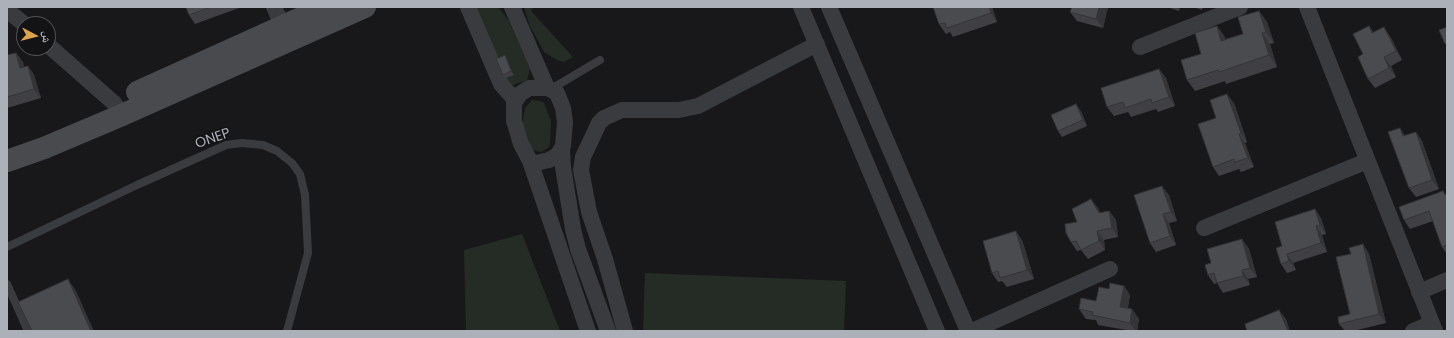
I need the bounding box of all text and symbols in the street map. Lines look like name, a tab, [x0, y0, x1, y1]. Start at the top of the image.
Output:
north arrow	[16, 16, 56, 56]
text: ش	[38, 31, 56, 44]
street label: ONEP	[193, 125, 233, 153]

